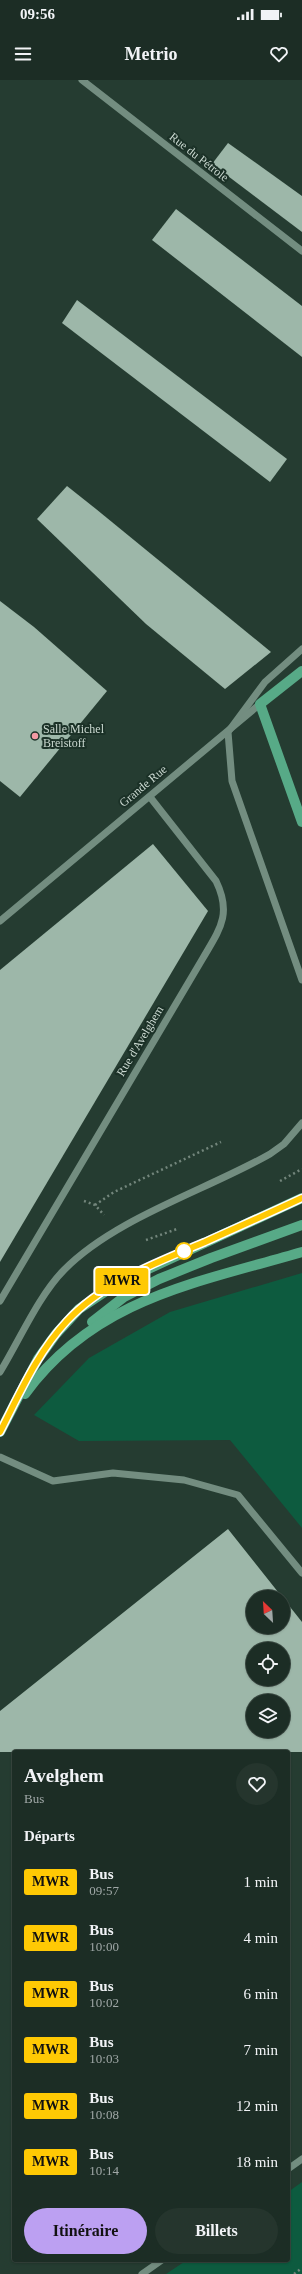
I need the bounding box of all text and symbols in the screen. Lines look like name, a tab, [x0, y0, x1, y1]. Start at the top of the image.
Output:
text: 09:56	[20, 6, 55, 22]
icon: menu	[12, 43, 34, 65]
icon: heart	[268, 43, 290, 65]
text: Metrio	[125, 44, 177, 64]
street label: Rue du Pétrole	[167, 130, 231, 184]
place label: Salle Michel Breistoff	[43, 722, 105, 750]
marker: Salle Michel Breistoff	[30, 731, 40, 741]
street label: Grande Rue	[116, 762, 170, 810]
street label: Rue d'Avelghem	[114, 1003, 167, 1079]
unlabelled marker	[175, 1242, 193, 1260]
line badge: MWR	[99, 1268, 145, 1294]
text: MWR	[103, 1273, 141, 1288]
north arrow	[246, 1590, 290, 1634]
map controls	[246, 1590, 290, 1738]
button: locate	[246, 1642, 290, 1686]
button: layers	[246, 1694, 290, 1738]
button: heart	[236, 1763, 278, 1805]
text: Avelghem	[24, 1765, 104, 1786]
text: Bus	[24, 1791, 44, 1806]
text: Départs	[24, 1828, 75, 1844]
text: Bus	[89, 1866, 114, 1882]
text: MWR	[32, 1874, 69, 1889]
text: 1 min	[243, 1874, 278, 1890]
text: 09:57	[89, 1883, 119, 1898]
text: Bus	[89, 1922, 114, 1938]
text: MWR	[32, 1930, 69, 1945]
text: 4 min	[243, 1930, 278, 1946]
text: 10:00	[89, 1939, 119, 1954]
text: Bus	[89, 1978, 114, 1994]
text: MWR	[32, 1986, 69, 2001]
text: 6 min	[243, 1986, 278, 2002]
text: 10:02	[89, 1995, 119, 2010]
text: Bus	[89, 2034, 114, 2050]
text: MWR	[32, 2042, 69, 2057]
text: 7 min	[243, 2042, 278, 2058]
text: 10:03	[89, 2051, 119, 2066]
text: Bus	[89, 2090, 114, 2106]
text: MWR	[32, 2098, 69, 2113]
text: 12 min	[236, 2098, 278, 2114]
text: 10:08	[89, 2107, 119, 2122]
text: Bus	[89, 2146, 114, 2162]
text: MWR	[32, 2154, 69, 2169]
text: 18 min	[236, 2154, 278, 2170]
text: 10:14	[89, 2163, 119, 2178]
button: Itinéraire	[24, 2208, 147, 2254]
button: Billets	[155, 2208, 278, 2254]

